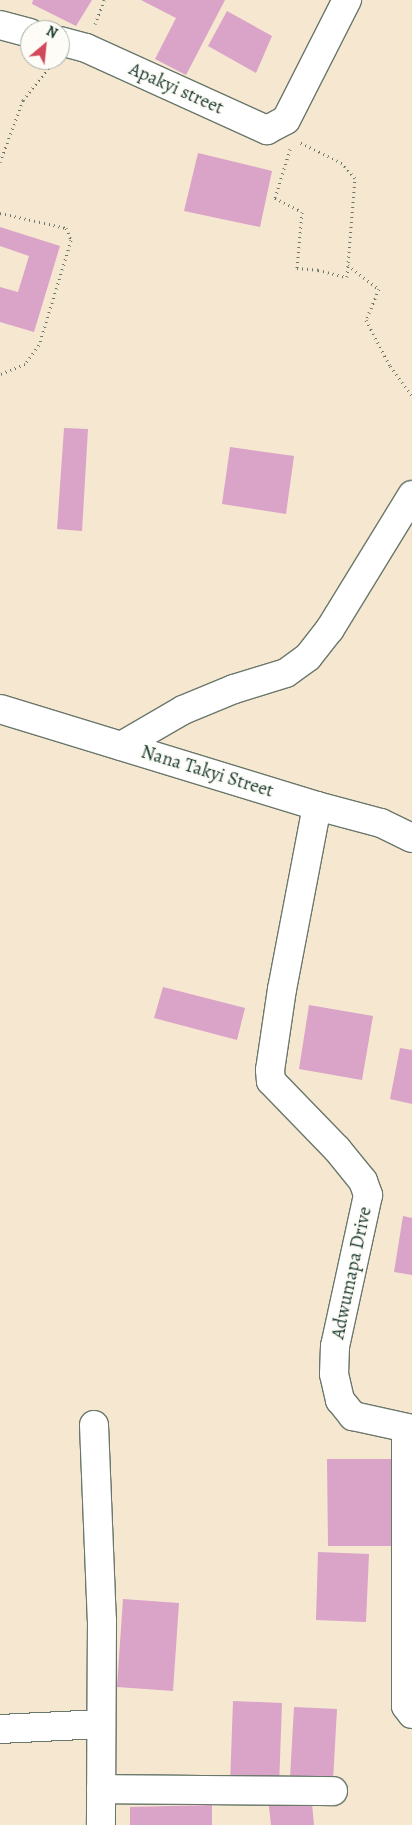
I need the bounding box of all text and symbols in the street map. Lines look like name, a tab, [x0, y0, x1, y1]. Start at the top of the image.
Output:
north arrow	[20, 20, 70, 70]
text: N	[43, 21, 61, 43]
street label: Apakyi street	[125, 58, 227, 120]
street label: Nana Takyi Street	[138, 741, 276, 803]
street label: Adwumapa Drive	[327, 1205, 377, 1341]

